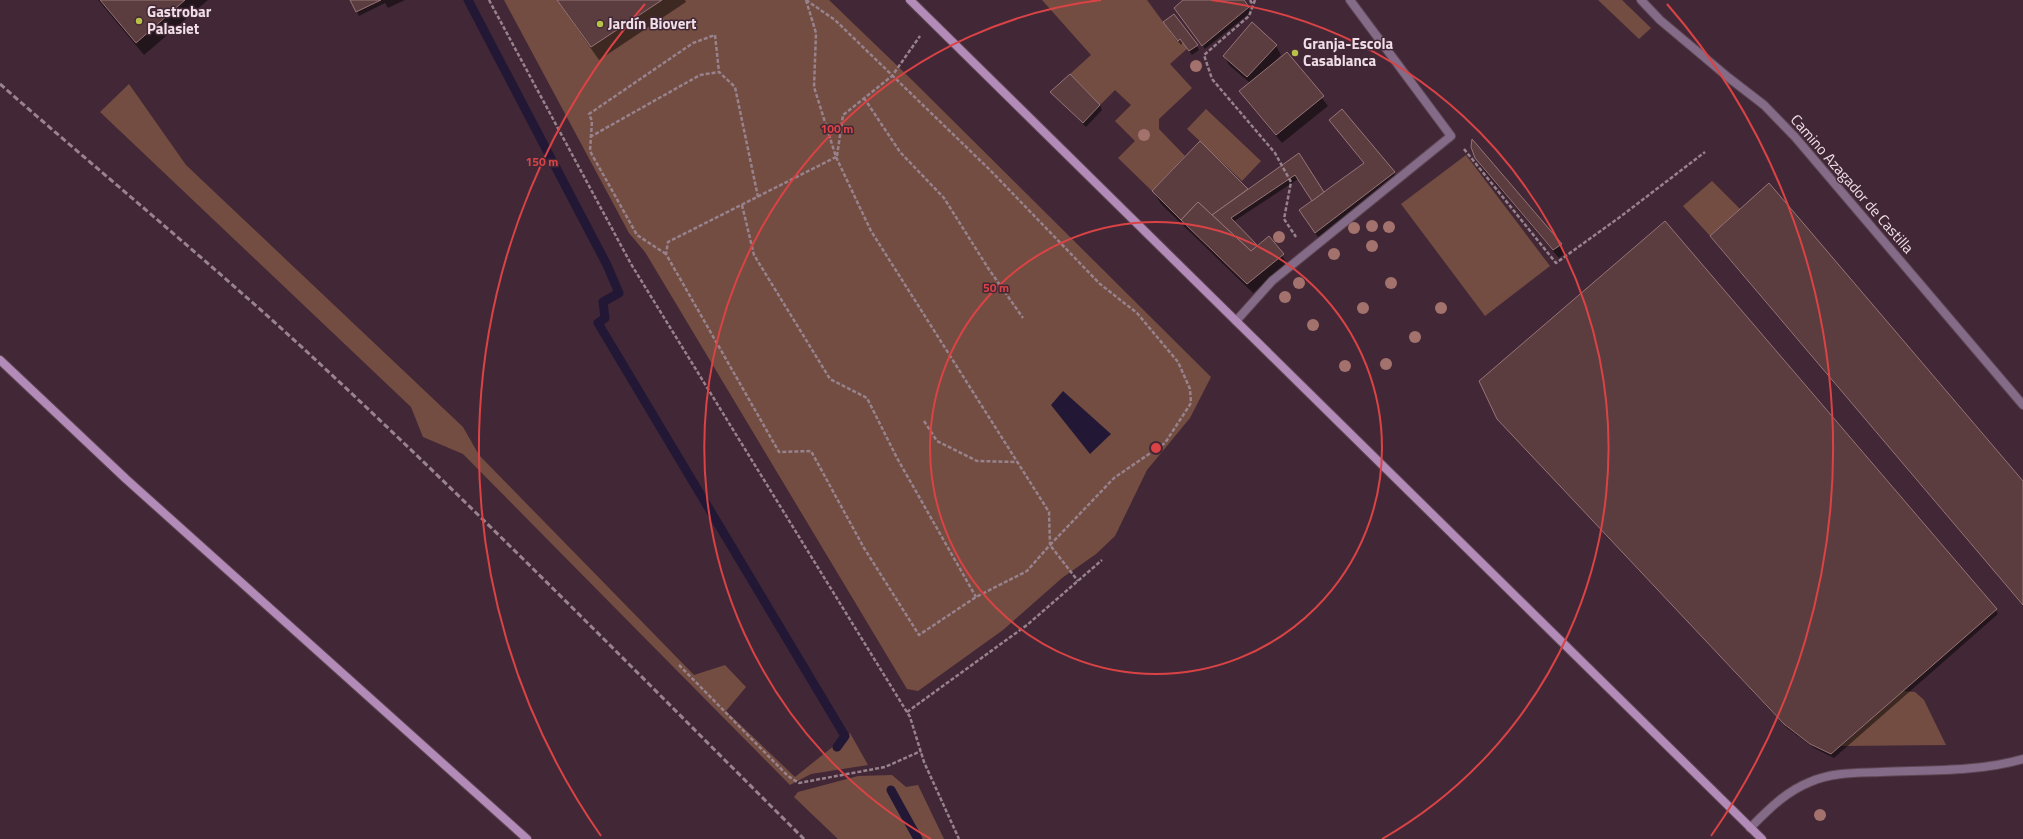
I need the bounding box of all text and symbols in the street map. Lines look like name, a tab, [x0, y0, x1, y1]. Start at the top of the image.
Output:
place label: Gastrobar Palasiet	[147, 0, 212, 40]
place label: Jardín Biovert	[608, 12, 697, 35]
marker: Gastrobar Palasiet	[134, 16, 144, 26]
marker: Jardín Biovert	[595, 19, 605, 29]
place label: Granja-Escola Casablanca	[1303, 32, 1393, 72]
marker: Granja-Escola Casablanca	[1290, 48, 1300, 58]
street label: Camino Azagador de Castilla	[1785, 109, 1920, 259]
text: 100 m	[821, 119, 853, 138]
text: 150 m	[526, 152, 558, 171]
text: 50 m	[983, 278, 1009, 297]
centre of rings	[1149, 441, 1163, 455]

